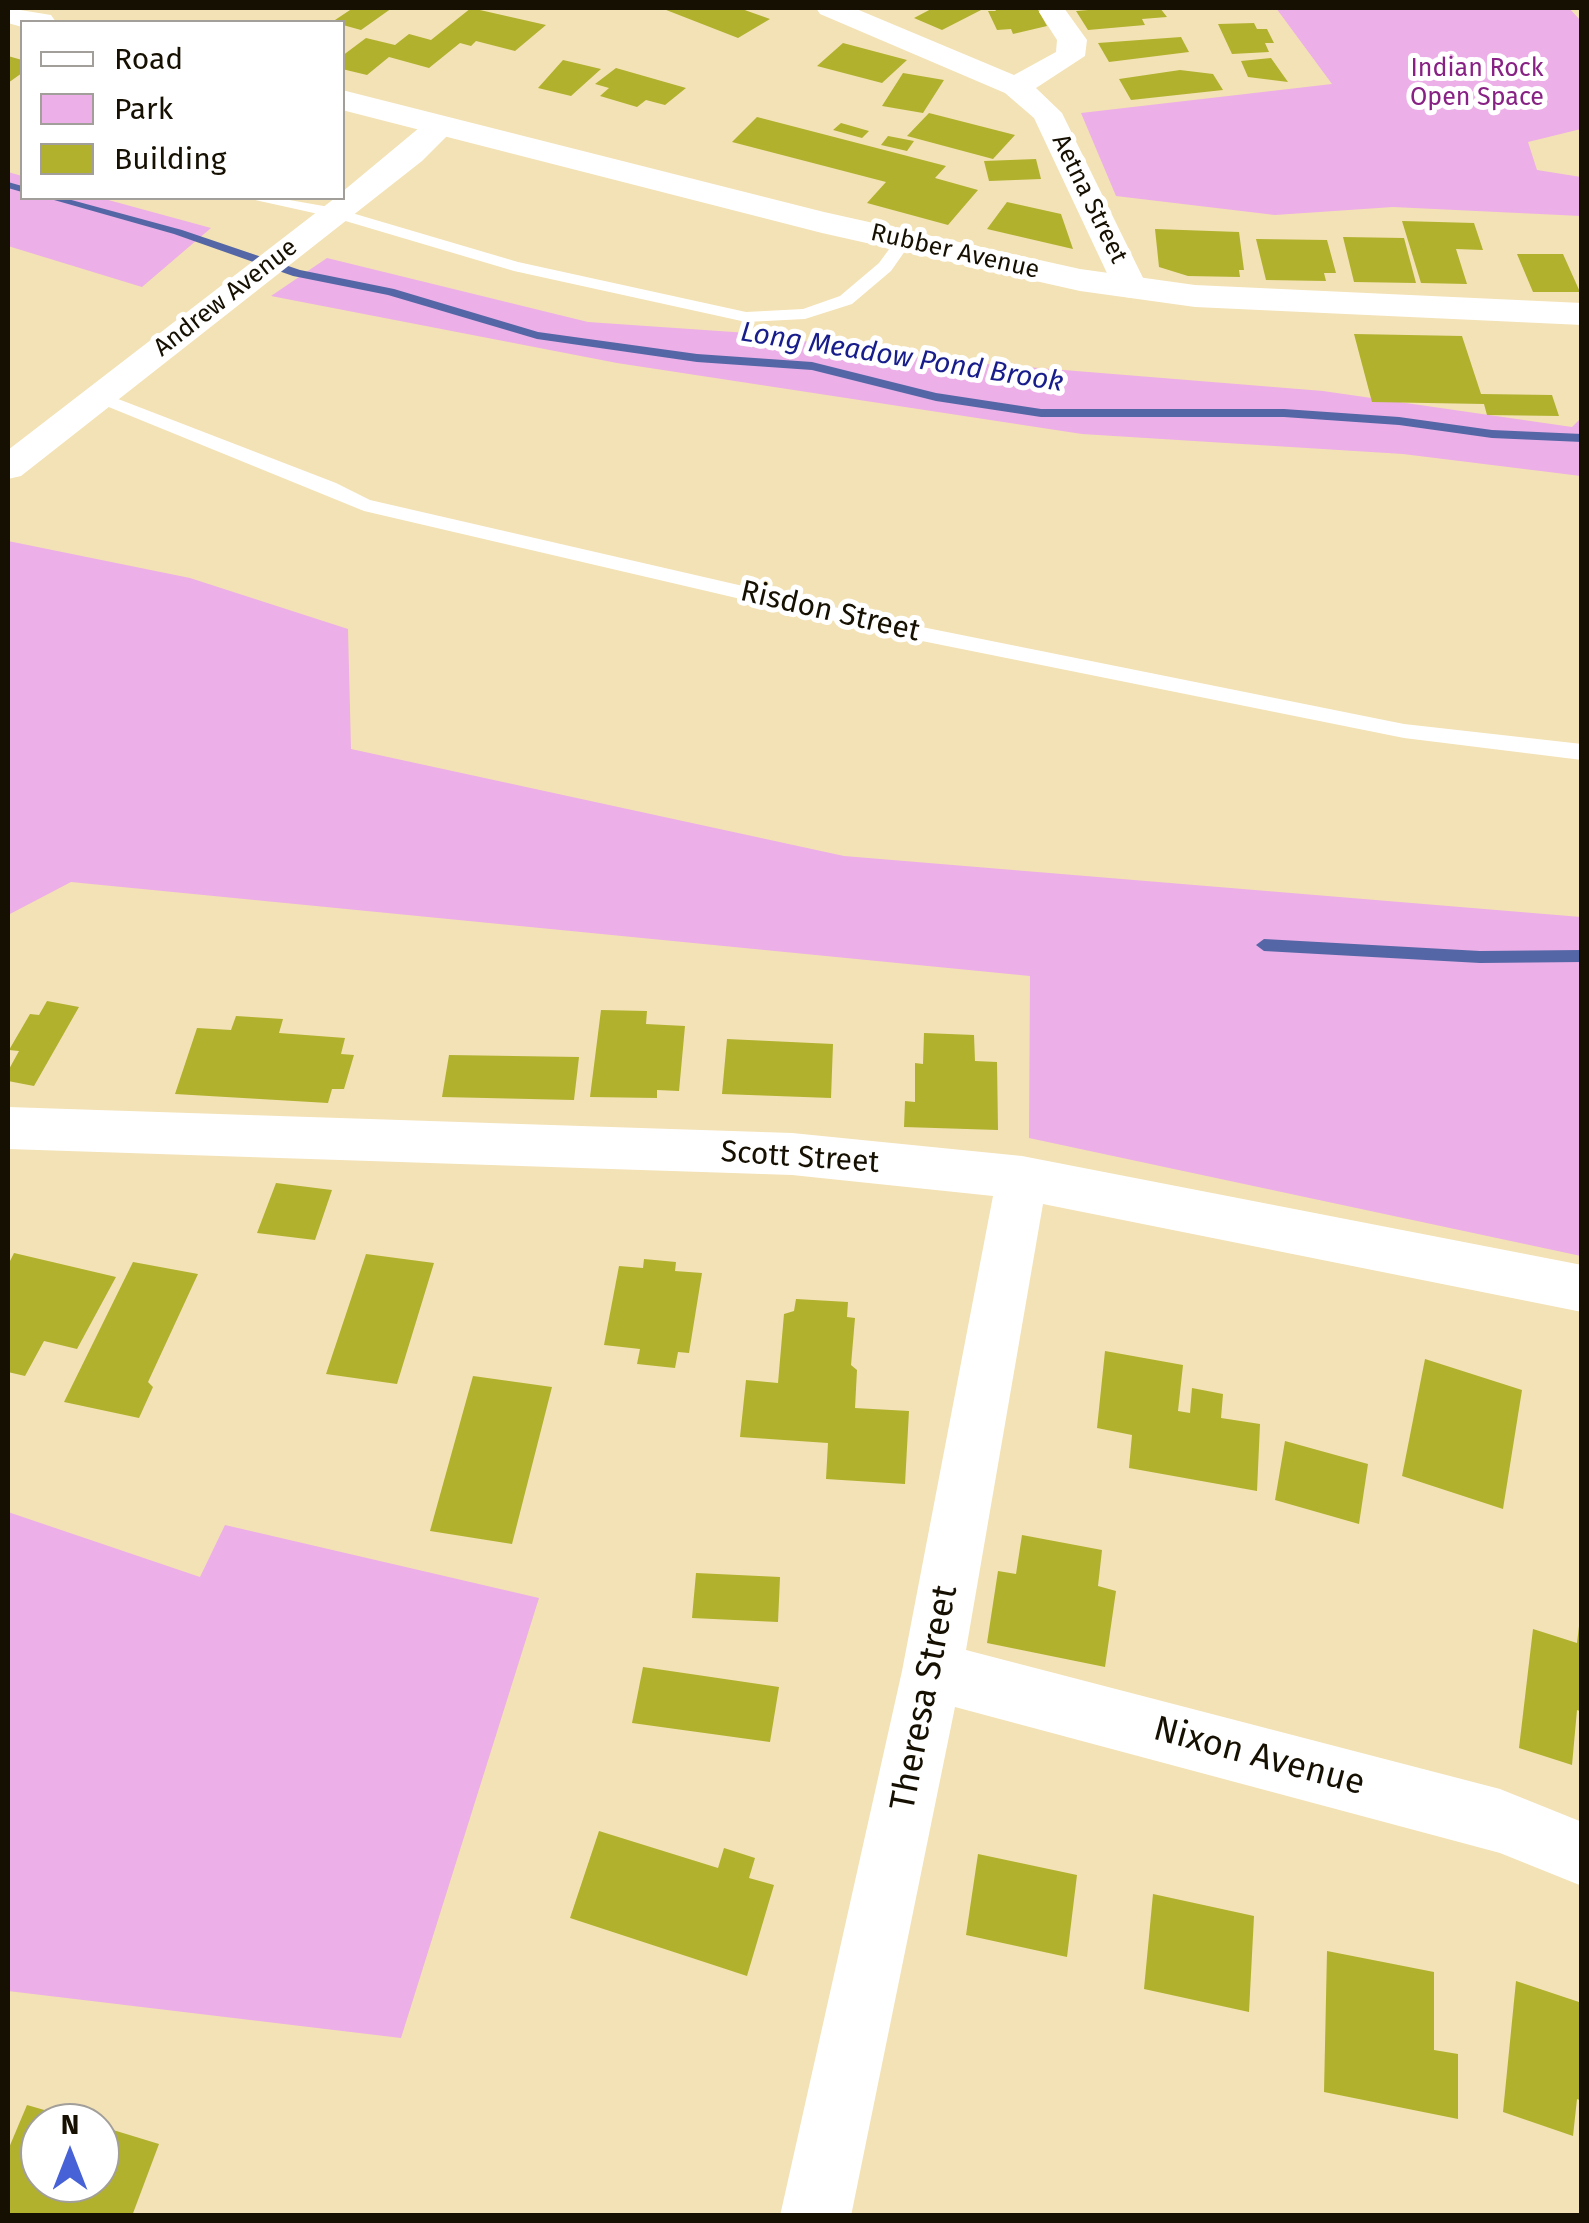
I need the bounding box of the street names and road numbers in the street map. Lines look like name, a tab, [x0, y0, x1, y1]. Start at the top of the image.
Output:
street label: Aetna Street	[1045, 130, 1133, 268]
street label: Rubber Avenue	[868, 218, 1042, 286]
street label: Andrew Avenue	[148, 233, 304, 363]
street label: Risdon Street	[737, 574, 923, 650]
street label: Scott Street	[720, 1135, 880, 1181]
street label: Theresa Street	[883, 1582, 967, 1814]
street label: Nixon Avenue	[1149, 1709, 1369, 1805]

